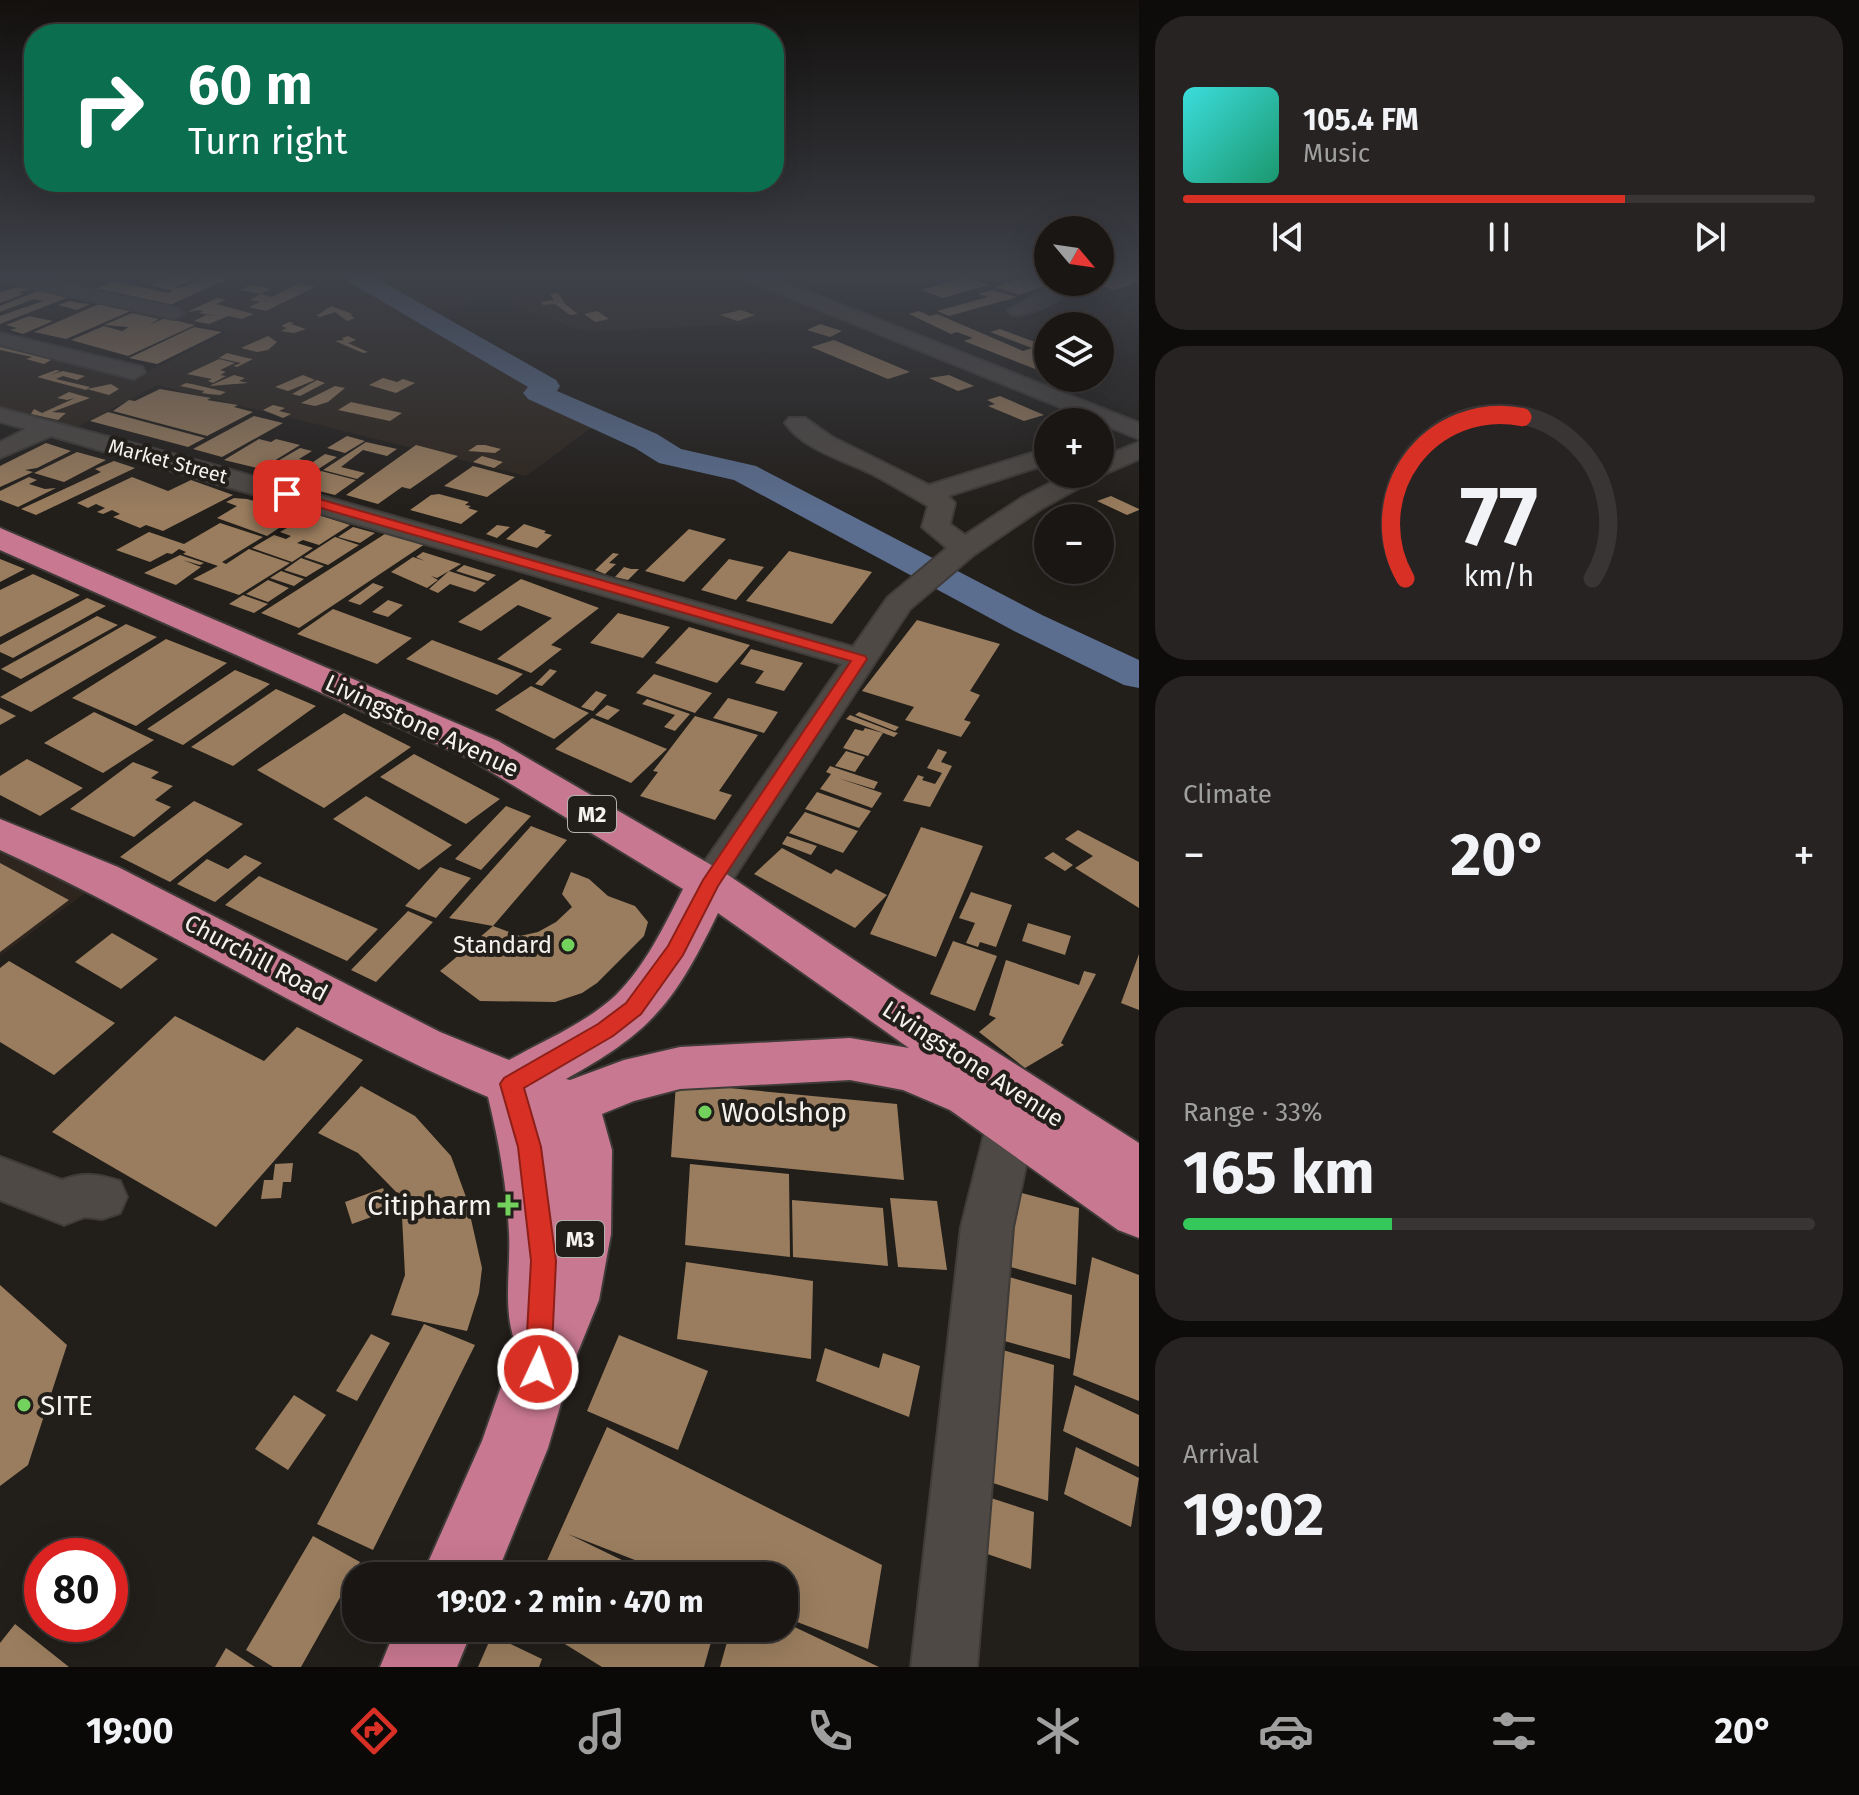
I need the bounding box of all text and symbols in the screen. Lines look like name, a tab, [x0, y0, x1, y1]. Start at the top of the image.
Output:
text: 60 m	[188, 52, 313, 119]
icon: right	[56, 56, 160, 160]
text: 105.4 FM	[1303, 102, 1419, 138]
text: Turn right	[188, 120, 348, 164]
text: Music	[1303, 138, 1370, 169]
icon: previous	[1266, 215, 1310, 259]
icon: pause	[1477, 215, 1521, 259]
icon: next	[1688, 215, 1732, 259]
north arrow	[1034, 216, 1114, 296]
map controls	[1034, 216, 1114, 584]
button: layers	[1034, 312, 1114, 392]
button: +	[1034, 408, 1114, 488]
street label: Market Street	[106, 434, 231, 489]
pin	[253, 460, 321, 528]
text: 77	[1460, 467, 1538, 567]
icon: arrive	[265, 472, 309, 516]
button: −	[1034, 504, 1114, 584]
text: km/h	[1464, 559, 1534, 594]
street label: Livingstone Avenue	[321, 669, 523, 783]
text: Climate	[1183, 779, 1272, 810]
road number: M2	[568, 796, 616, 832]
text: 20°	[1450, 819, 1548, 891]
text: −	[1183, 829, 1205, 882]
text: +	[1793, 829, 1815, 882]
street label: Churchill Road	[180, 909, 332, 1007]
place label: Standard	[453, 931, 552, 959]
marker: Standard	[559, 936, 577, 954]
street label: Livingstone Avenue	[877, 995, 1069, 1133]
place label: Woolshop	[721, 1096, 847, 1129]
text: Range · 33%	[1183, 1097, 1323, 1128]
marker: Woolshop	[696, 1103, 714, 1121]
text: 165 km	[1183, 1137, 1375, 1209]
place label: Citipharm	[367, 1189, 492, 1222]
marker: Citipharm	[499, 1196, 517, 1214]
road number: M3	[556, 1221, 604, 1257]
position arrow	[496, 1327, 580, 1411]
place label: SITE	[40, 1389, 93, 1422]
marker: SITE	[15, 1396, 33, 1414]
text: Arrival	[1183, 1439, 1259, 1470]
text: 19:02	[1183, 1479, 1324, 1551]
speed limit sign: 80	[24, 1538, 128, 1642]
text: 19:02 · 2 min · 470 m	[436, 1584, 704, 1620]
icon: directions	[346, 1703, 402, 1759]
icon: music	[574, 1703, 630, 1759]
icon: phone	[802, 1703, 858, 1759]
icon: climate	[1030, 1703, 1086, 1759]
icon: car	[1258, 1703, 1314, 1759]
icon: filters	[1486, 1703, 1542, 1759]
text: 19:00	[86, 1709, 174, 1753]
text: 20°	[1714, 1709, 1773, 1753]

